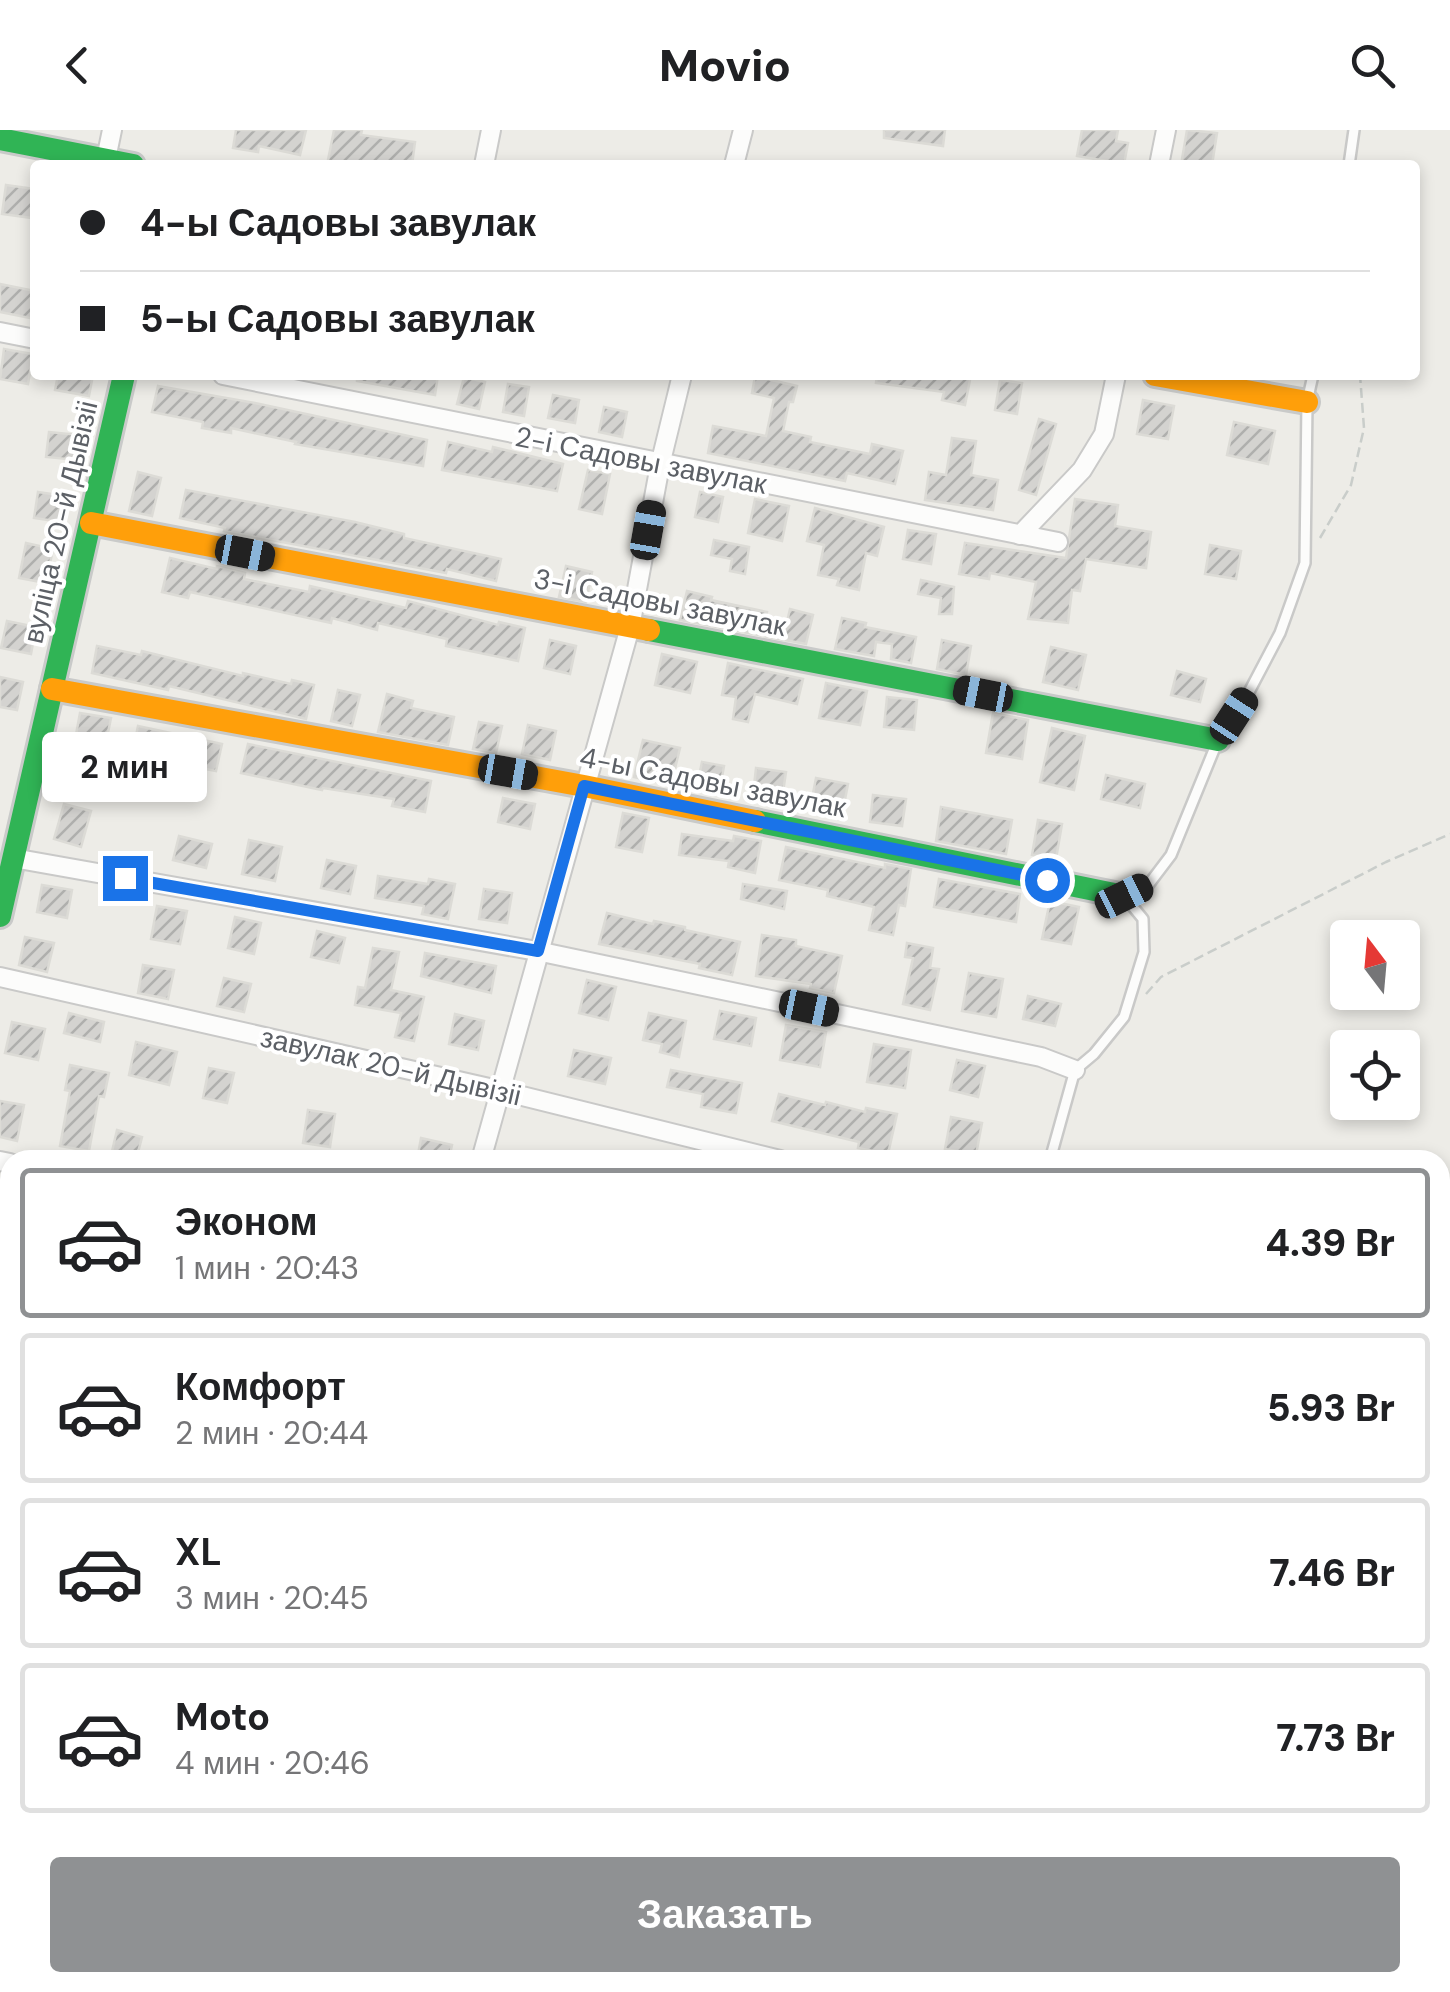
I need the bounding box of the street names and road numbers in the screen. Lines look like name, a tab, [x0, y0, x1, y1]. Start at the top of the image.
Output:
street label: вуліца 20-й Дывізіі	[15, 397, 106, 647]
street label: 2-і Садовы завулак	[512, 418, 771, 503]
street label: 3-і Садовы завулак	[531, 560, 790, 645]
street label: 4-ы Садовы завулак	[577, 739, 850, 827]
street label: завулак 20-й Дывізіі	[257, 1019, 525, 1114]

